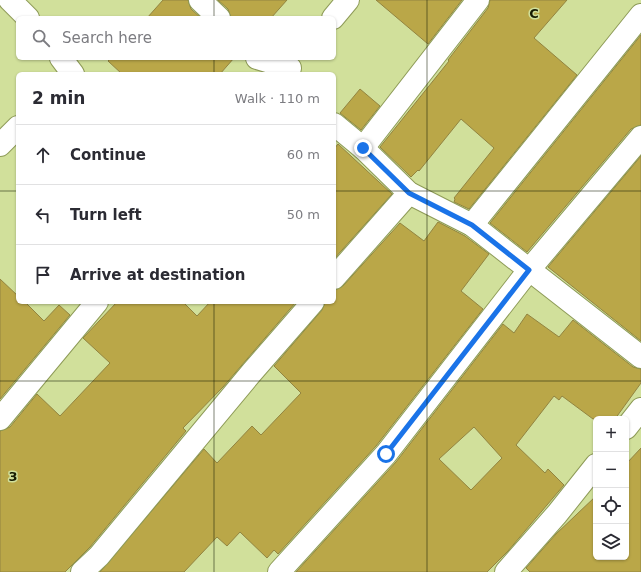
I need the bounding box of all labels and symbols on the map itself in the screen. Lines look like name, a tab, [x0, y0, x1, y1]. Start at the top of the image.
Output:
text: C	[529, 6, 539, 21]
route end	[354, 139, 372, 157]
route start	[377, 445, 395, 463]
text: 3	[8, 469, 18, 484]

